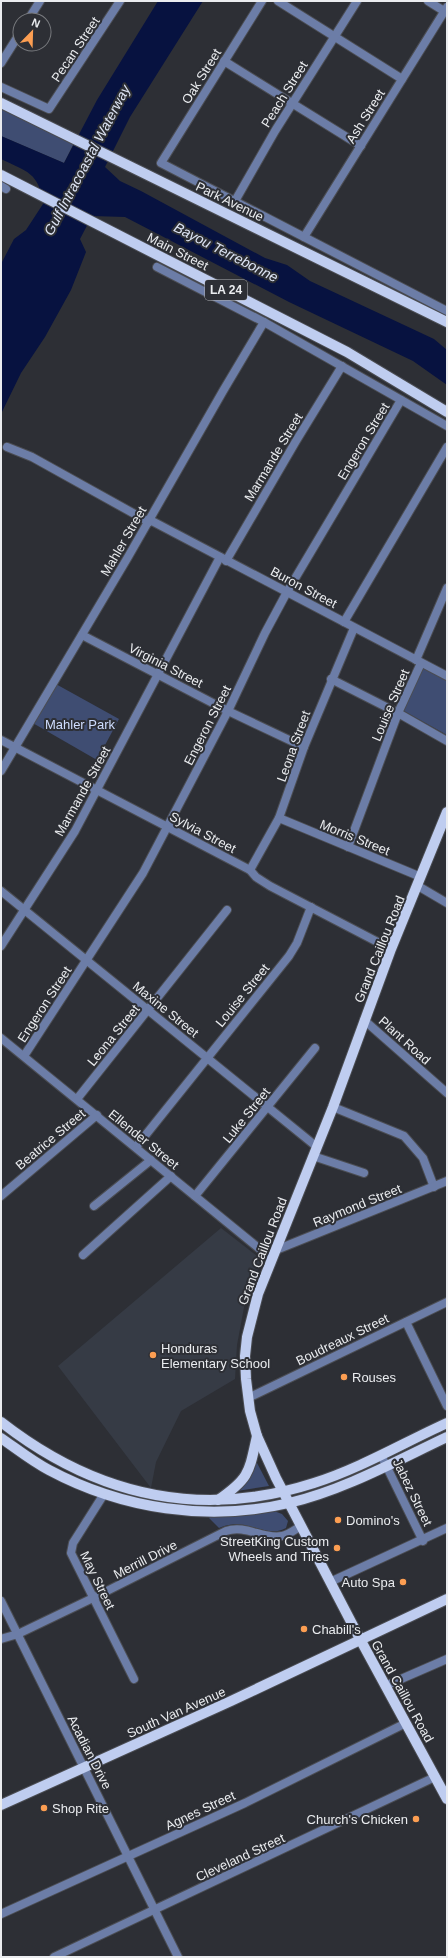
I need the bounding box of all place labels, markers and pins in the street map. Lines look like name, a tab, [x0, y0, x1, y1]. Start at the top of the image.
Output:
place label: Honduras Elementary School	[161, 1341, 270, 1371]
marker: Honduras Elementary School	[148, 1350, 158, 1360]
place label: Rouses	[352, 1370, 397, 1385]
marker: Rouses	[339, 1372, 349, 1382]
place label: Domino's	[346, 1513, 400, 1528]
marker: Domino's	[333, 1515, 343, 1525]
place label: StreetKing Custom Wheels and Tires	[220, 1534, 329, 1564]
marker: StreetKing Custom Wheels and Tires	[332, 1543, 342, 1553]
place label: Auto Spa	[342, 1575, 396, 1590]
marker: Auto Spa	[398, 1577, 408, 1587]
place label: Chabill's	[312, 1622, 361, 1637]
marker: Chabill's	[299, 1624, 309, 1634]
place label: Shop Rite	[52, 1801, 109, 1816]
marker: Shop Rite	[39, 1803, 49, 1813]
place label: Church's Chicken	[307, 1812, 408, 1827]
marker: Church's Chicken	[411, 1814, 421, 1824]

